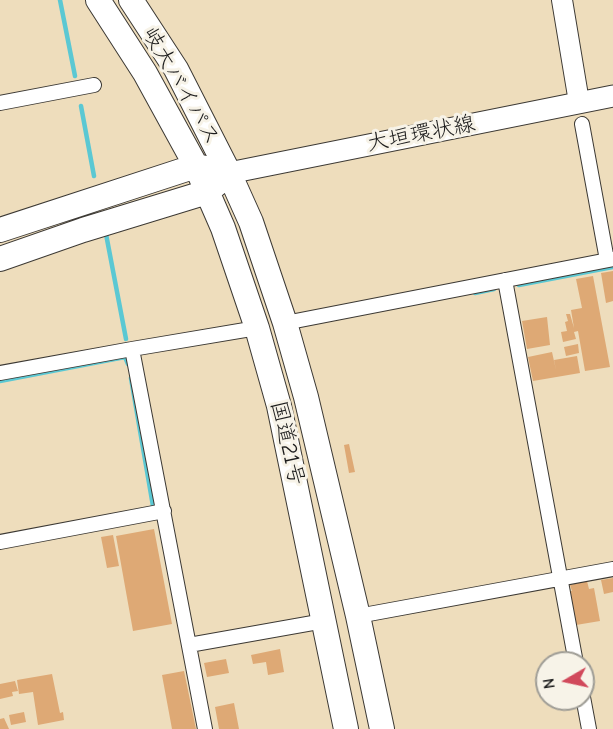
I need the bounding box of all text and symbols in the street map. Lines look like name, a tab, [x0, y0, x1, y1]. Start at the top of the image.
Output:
street label: 岐大バイパス	[137, 22, 225, 150]
street label: 大垣環状線	[364, 111, 478, 157]
street label: 国道21号	[264, 398, 310, 488]
north arrow	[535, 651, 595, 711]
text: N	[539, 677, 559, 690]

